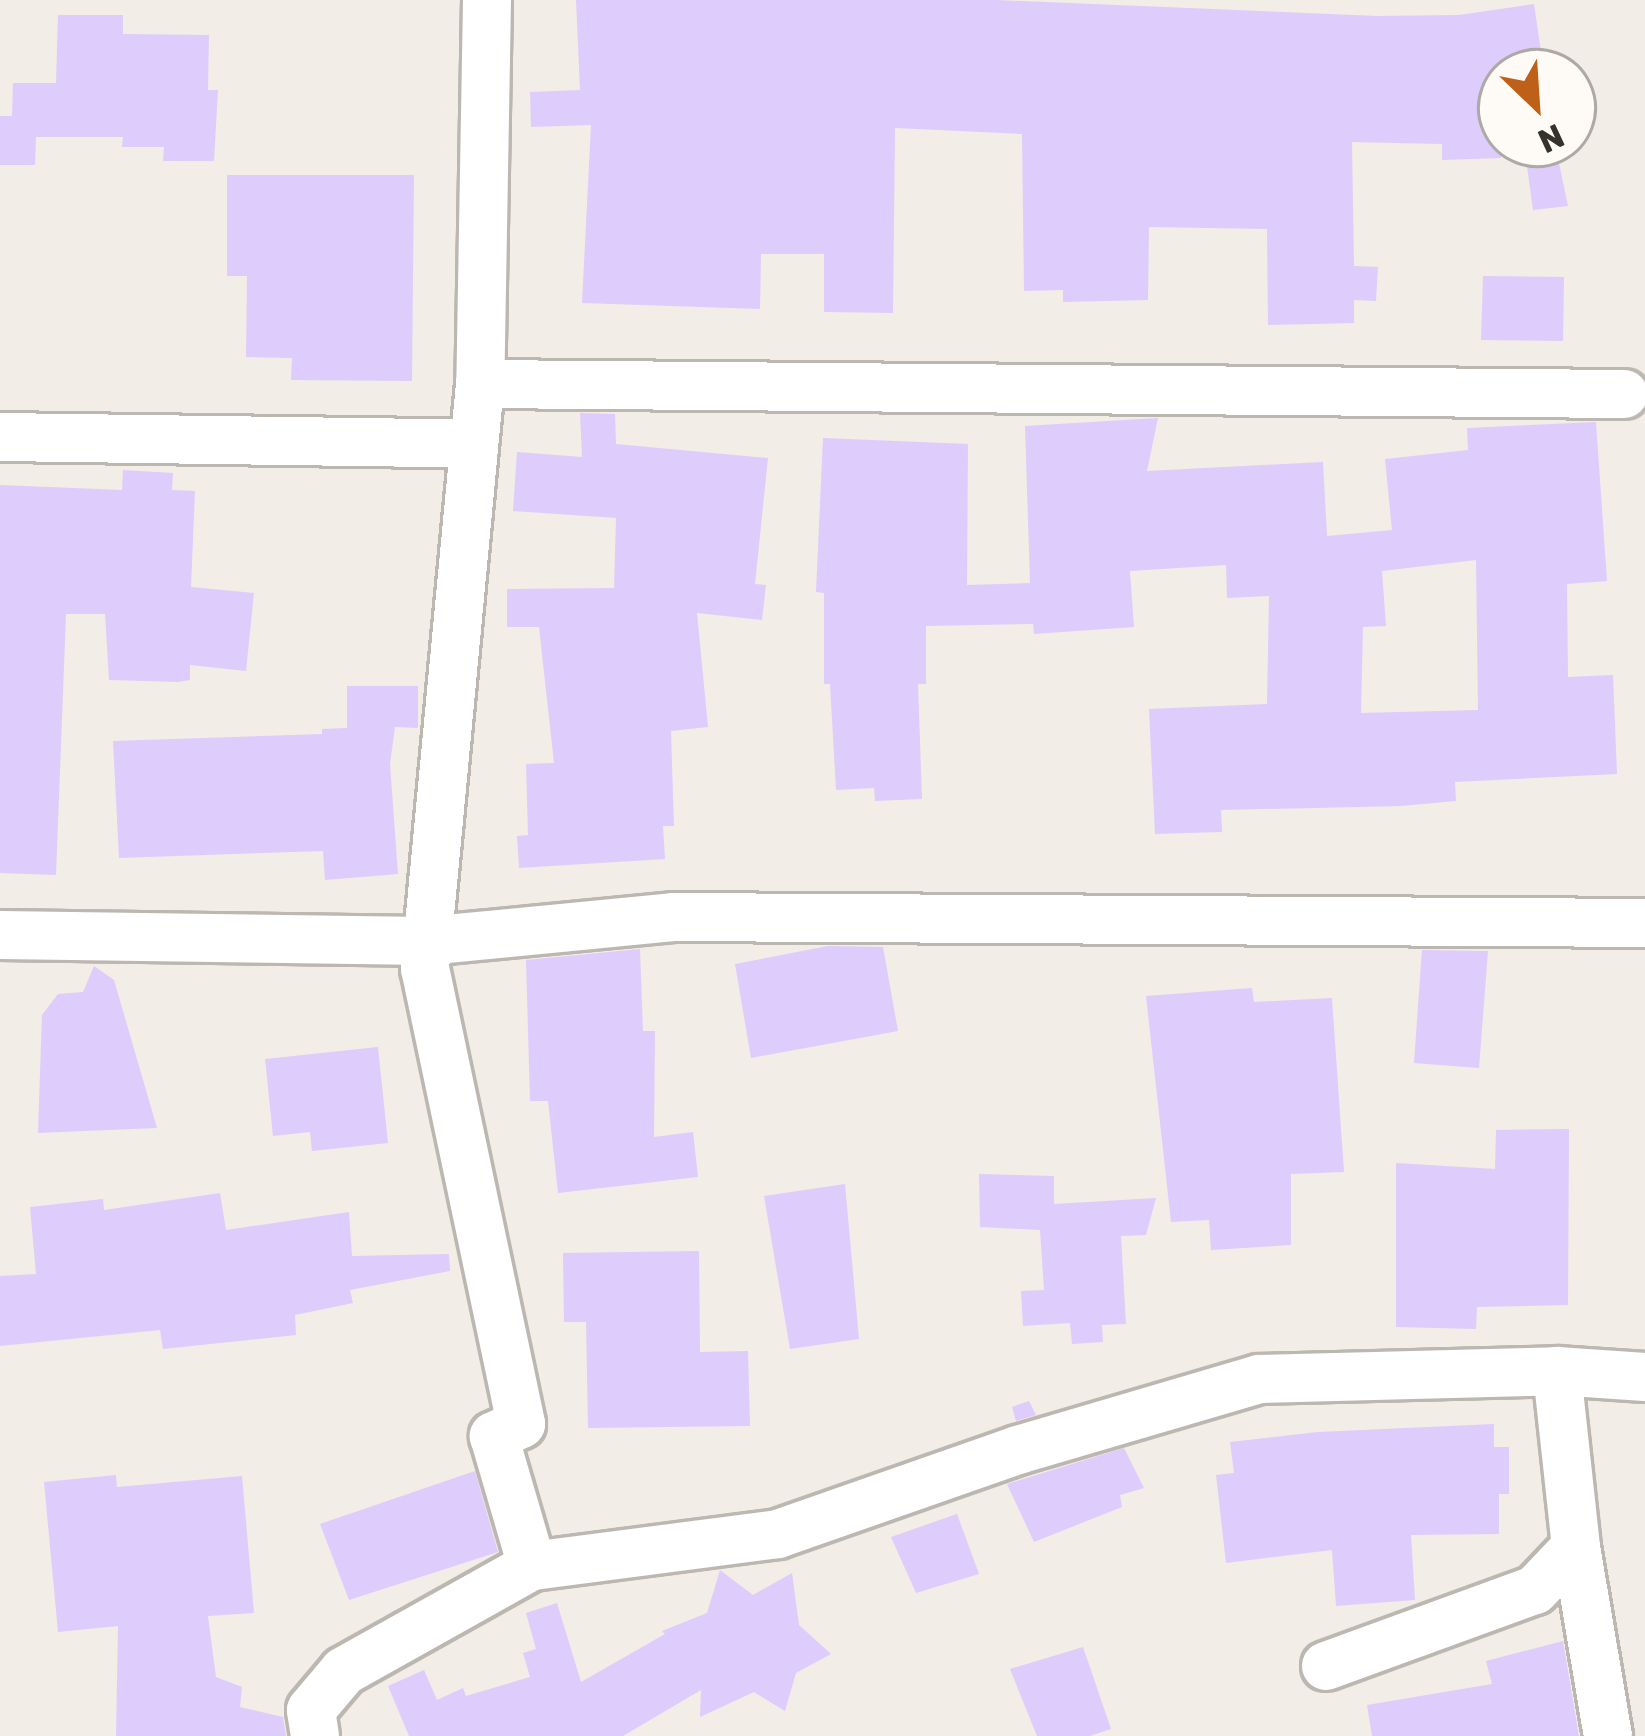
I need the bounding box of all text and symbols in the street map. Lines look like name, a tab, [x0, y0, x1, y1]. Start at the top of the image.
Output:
north arrow	[1477, 48, 1597, 168]
text: N	[1532, 116, 1570, 161]

